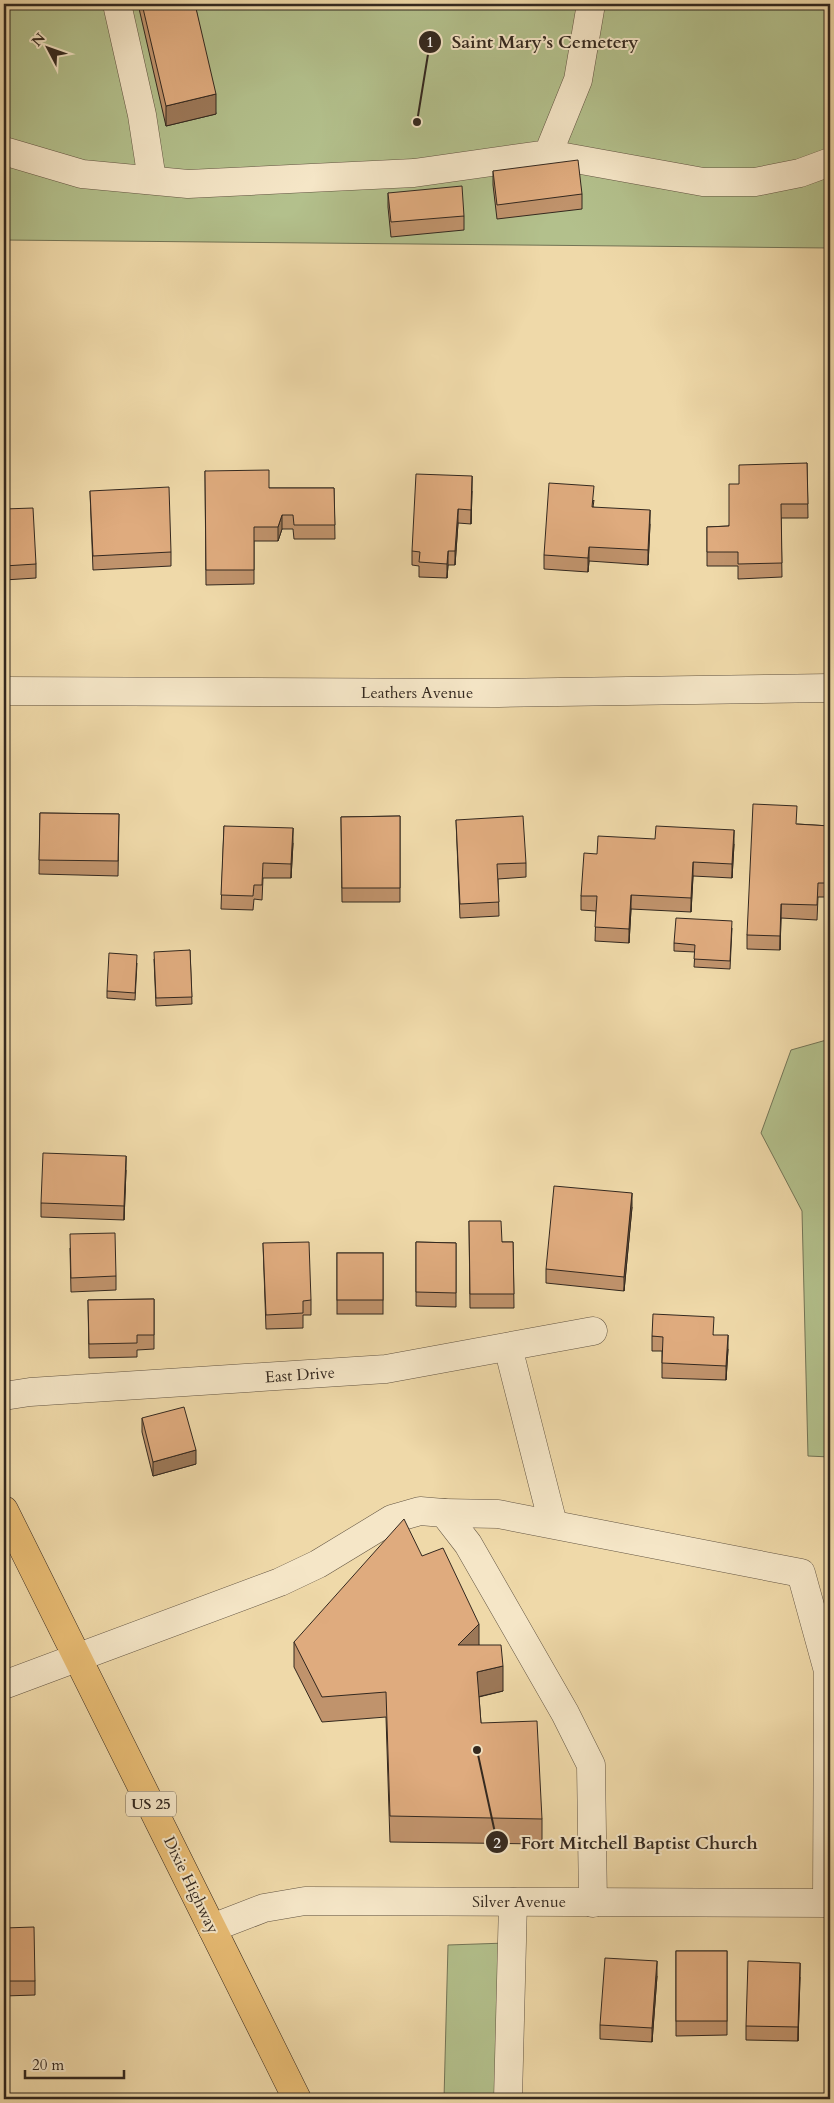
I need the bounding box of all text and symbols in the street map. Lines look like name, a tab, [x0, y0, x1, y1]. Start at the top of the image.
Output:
north arrow	[22, 22, 72, 72]
callout: Saint Mary’s Cemetery	[417, 25, 649, 58]
text: N	[27, 29, 50, 51]
text: Saint Mary’s Cemetery	[452, 30, 639, 55]
text: 1	[426, 32, 434, 52]
street label: Leathers Avenue	[361, 682, 473, 704]
street label: East Drive	[264, 1362, 336, 1388]
road number: US 25	[126, 1792, 176, 1816]
callout: Fort Mitchell Baptist Church	[485, 1826, 767, 1859]
text: Fort Mitchell Baptist Church	[520, 1831, 758, 1856]
street label: Dixie Highway	[158, 1833, 224, 1938]
text: 2	[493, 1833, 501, 1853]
street label: Silver Avenue	[472, 1891, 566, 1913]
scale bar	[25, 2048, 124, 2080]
text: 20 m	[32, 2055, 64, 2075]

